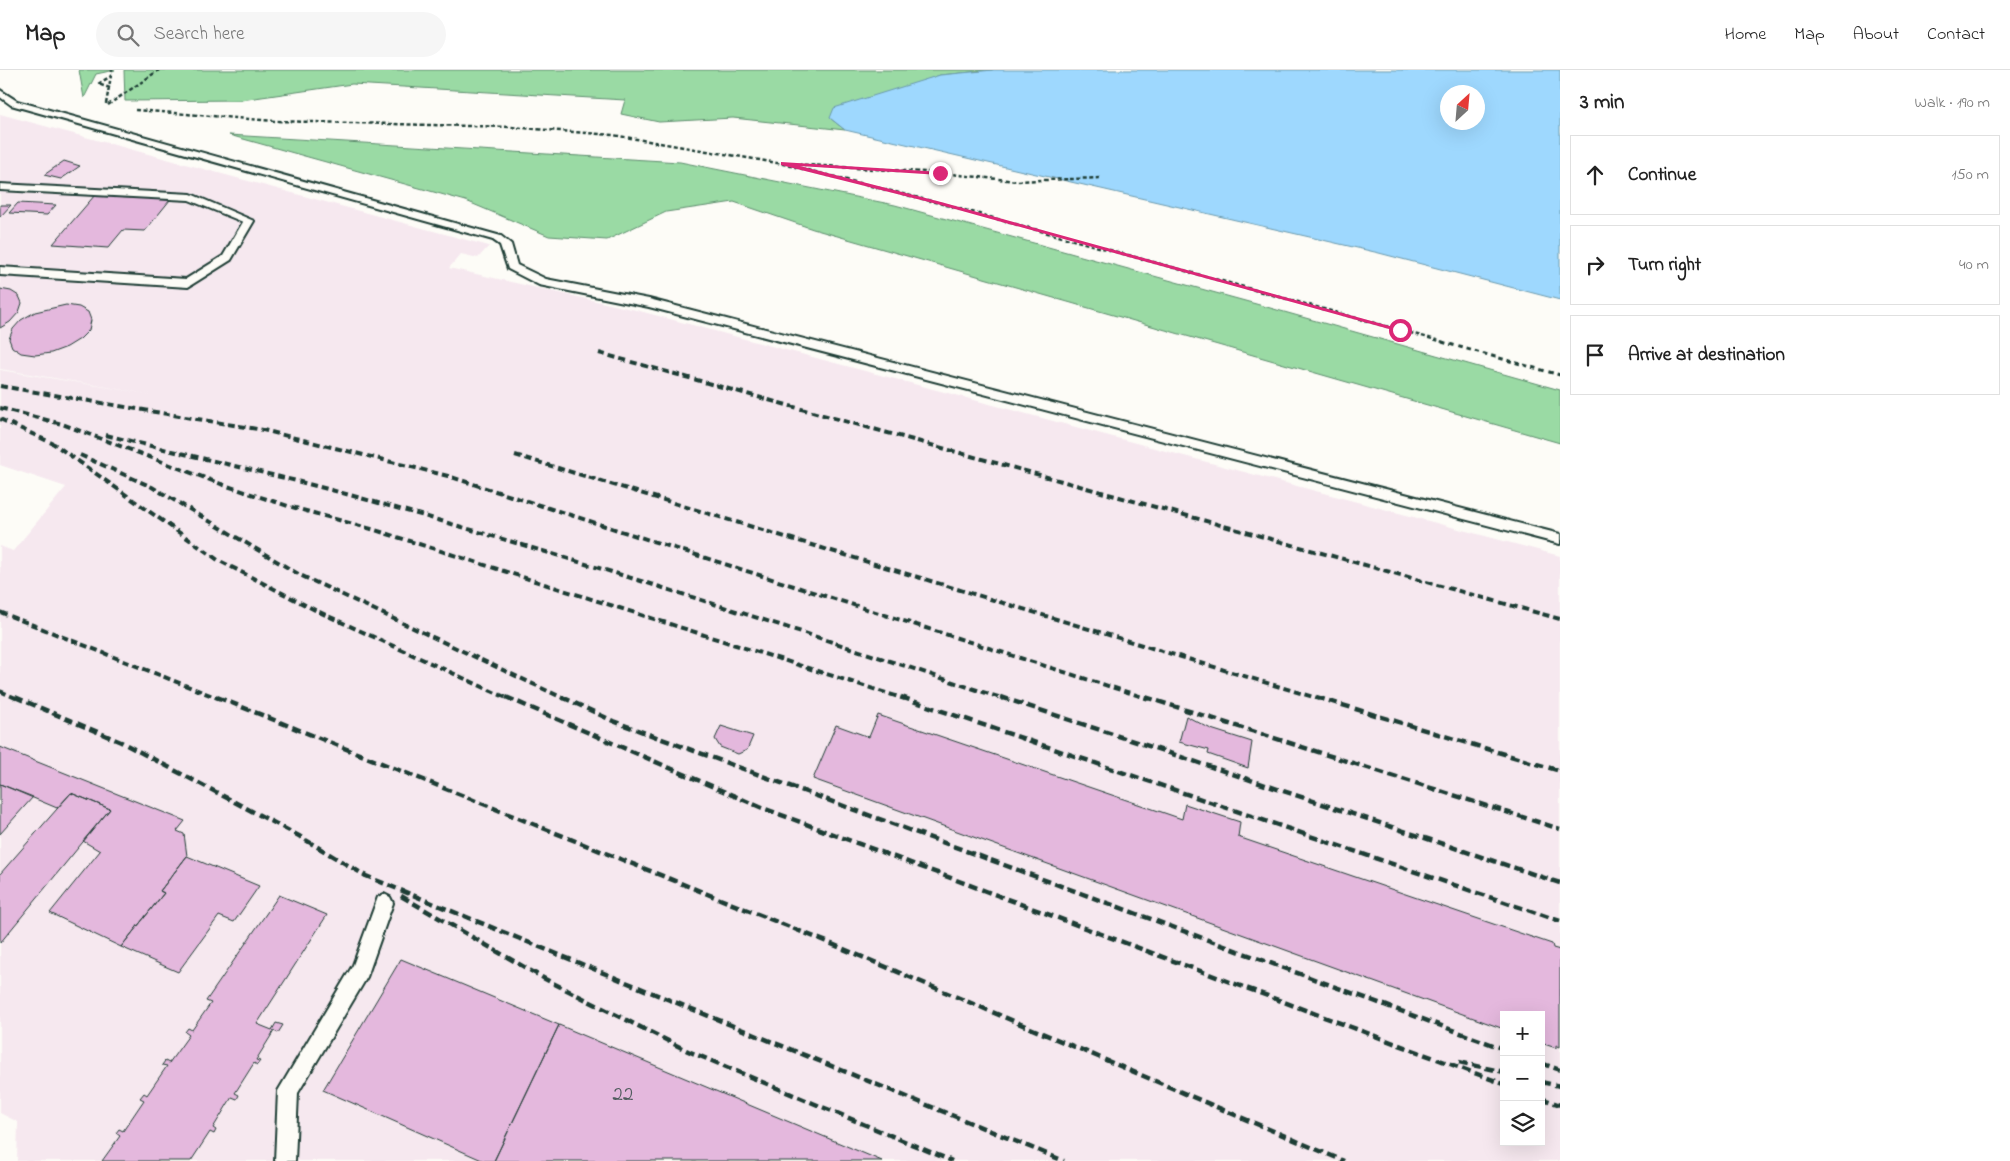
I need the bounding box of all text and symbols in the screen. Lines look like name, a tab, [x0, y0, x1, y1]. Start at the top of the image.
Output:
search box	[96, 12, 446, 57]
text: Map	[25, 17, 66, 52]
icon: search	[114, 21, 142, 49]
text: Search here	[154, 21, 245, 48]
text: Home	[1725, 22, 1766, 48]
text: Map	[1794, 22, 1825, 48]
text: About	[1853, 22, 1899, 48]
text: Contact	[1927, 22, 1985, 48]
north arrow	[1440, 85, 1485, 130]
text: 3 min	[1580, 88, 1624, 118]
text: Walk · 190 m	[1915, 91, 1990, 115]
icon: ahead	[1581, 161, 1609, 189]
route end	[929, 162, 952, 185]
text: Continue	[1628, 162, 1696, 189]
text: 150 m	[1951, 163, 1989, 187]
icon: right	[1581, 251, 1609, 279]
text: Turn right	[1628, 252, 1701, 279]
text: 40 m	[1959, 253, 1989, 277]
route start	[1389, 319, 1412, 342]
icon: arrive	[1581, 341, 1609, 369]
text: Arrive at destination	[1628, 342, 1785, 369]
map controls	[1500, 1011, 1545, 1146]
button: +	[1500, 1011, 1545, 1056]
button: −	[1500, 1056, 1545, 1101]
house number: 22	[613, 1080, 633, 1110]
button: layers	[1500, 1101, 1545, 1146]

